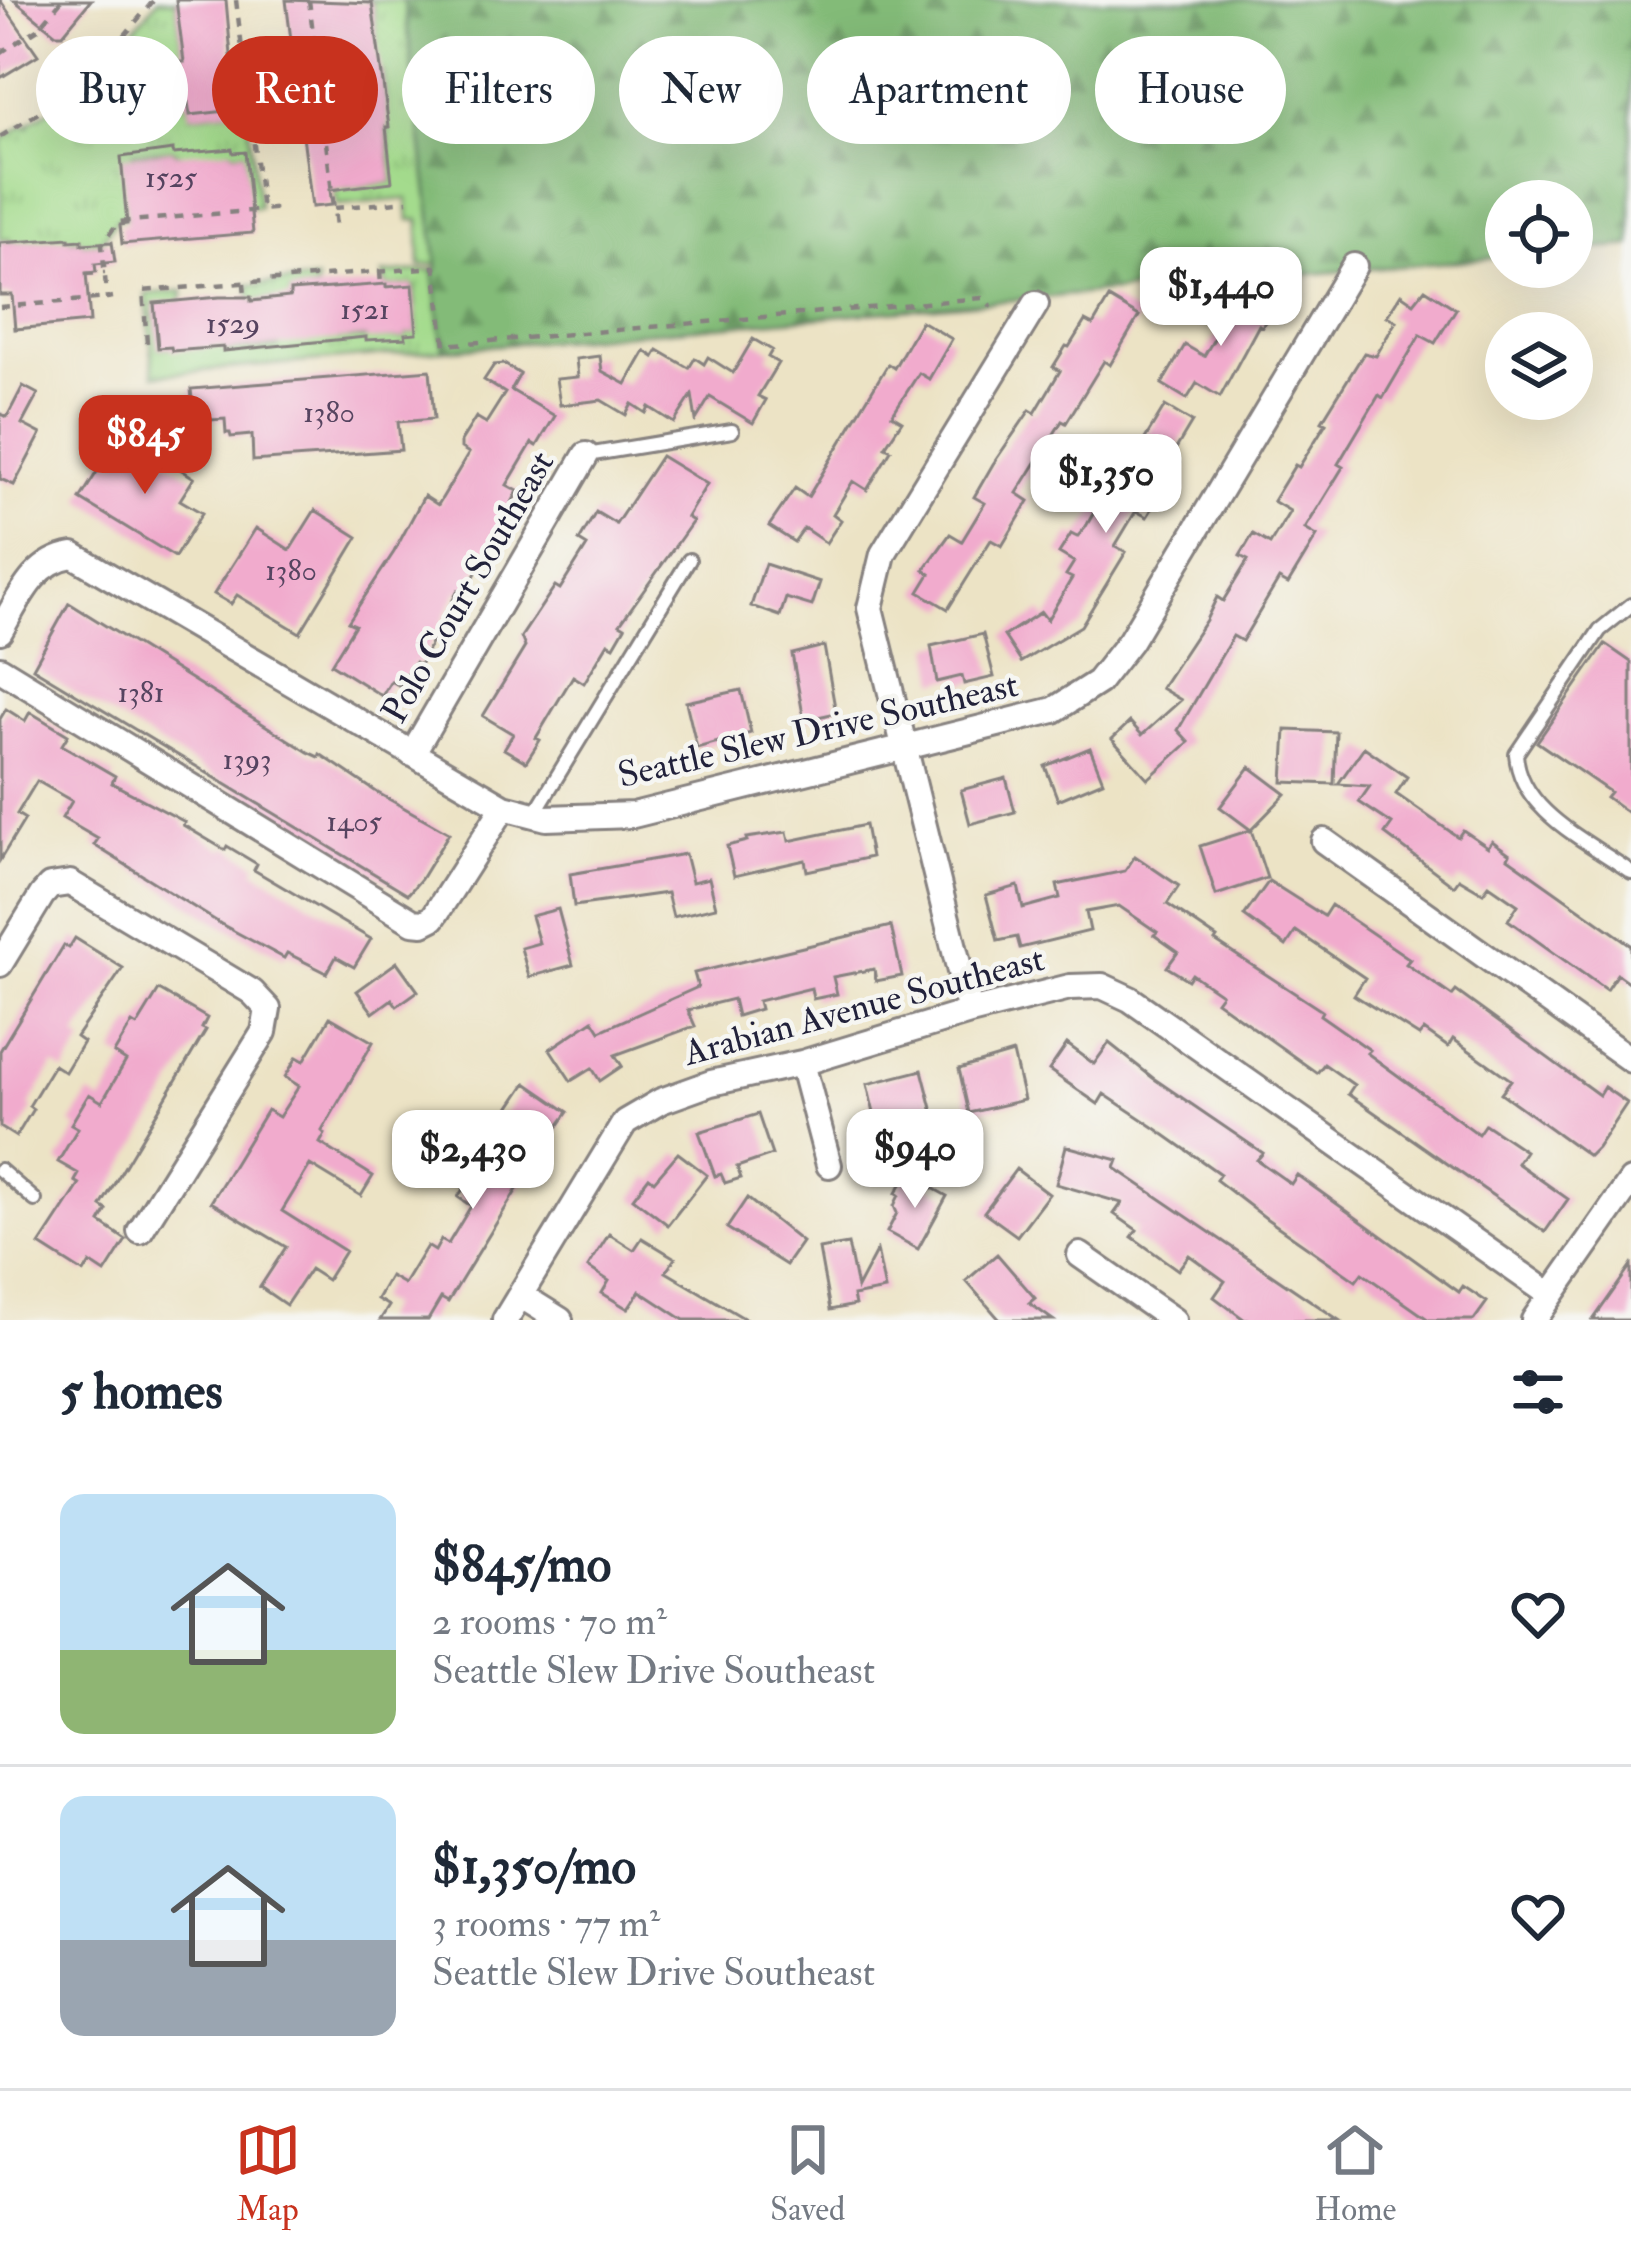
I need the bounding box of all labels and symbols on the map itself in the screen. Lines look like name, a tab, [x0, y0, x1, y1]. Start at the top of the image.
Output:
house number: 1525	[145, 159, 198, 196]
pin: $1,440	[1123, 247, 1319, 349]
house number: 1521	[340, 291, 390, 328]
house number: 1529	[206, 305, 260, 342]
house number: 1380	[303, 394, 355, 431]
pin: $845	[74, 395, 216, 497]
pin: $1,350	[1008, 434, 1204, 536]
street label: Polo Court Southeast	[372, 443, 564, 731]
house number: 1380	[265, 552, 317, 589]
street label: Seattle Slew Drive Southeast	[614, 662, 1022, 798]
house number: 1381	[117, 674, 165, 711]
house number: 1393	[222, 741, 272, 778]
house number: 1405	[326, 803, 383, 840]
street label: Arabian Avenue Southeast	[678, 936, 1049, 1076]
pin: $940	[844, 1109, 986, 1211]
pin: $2,430	[375, 1110, 571, 1212]

